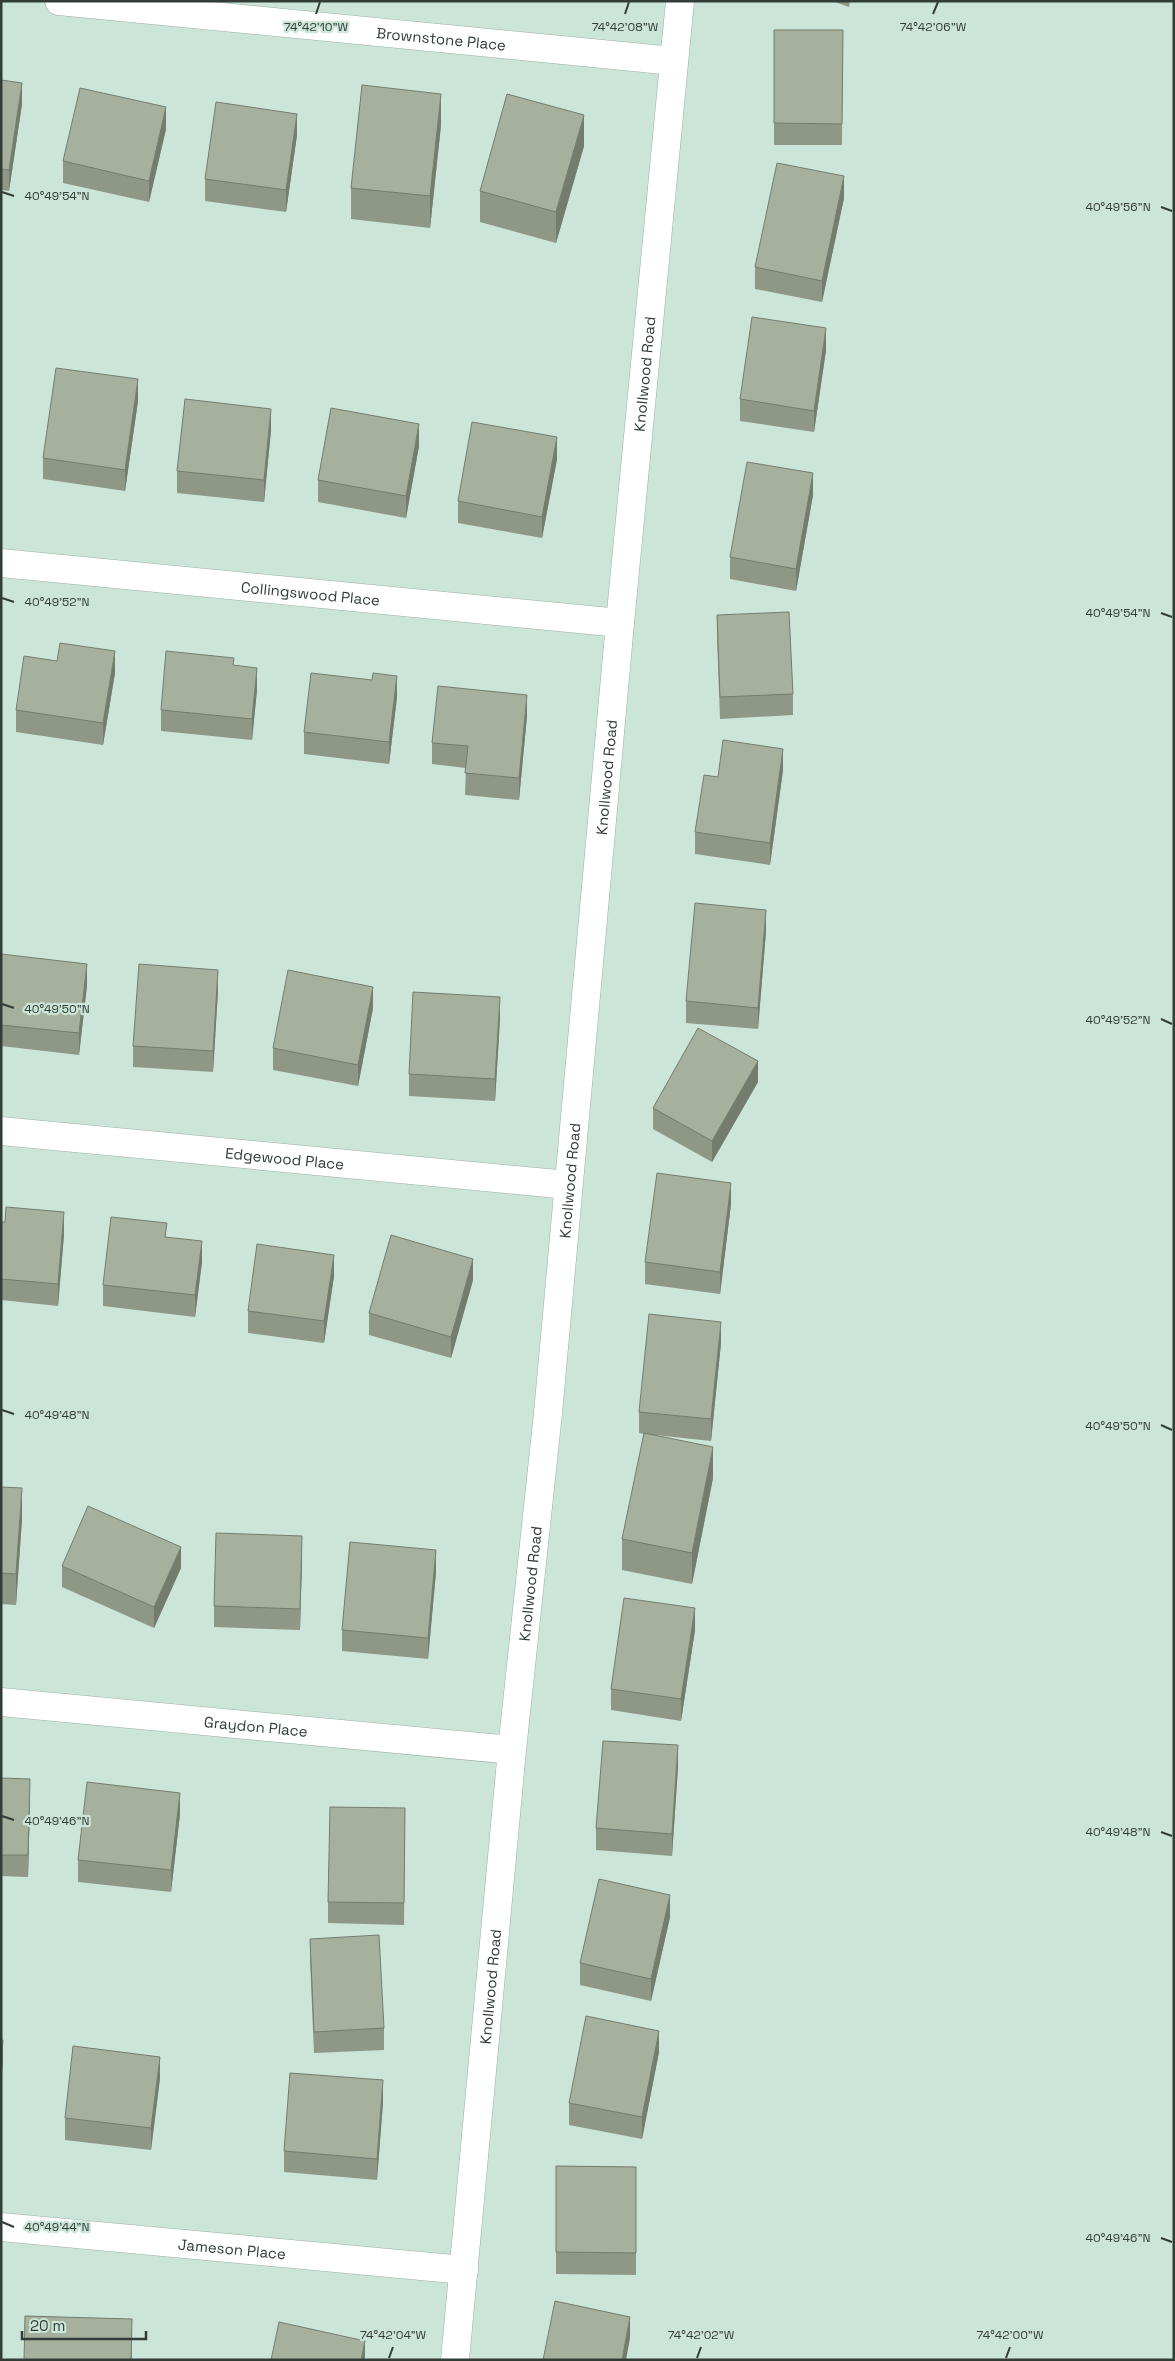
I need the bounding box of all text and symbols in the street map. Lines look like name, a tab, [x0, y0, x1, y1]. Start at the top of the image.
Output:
text: 74°42'10"W	[284, 19, 349, 35]
text: 74°42'08"W	[592, 19, 659, 35]
text: 74°42'06"W	[900, 19, 967, 35]
street label: Brownstone Place	[375, 23, 507, 54]
text: 40°49'54"N	[25, 188, 89, 204]
text: 40°49'56"N	[1085, 199, 1151, 215]
street label: Knollwood Road	[629, 315, 659, 433]
street label: Collingswood Place	[240, 577, 381, 609]
text: 40°49'52"N	[24, 594, 90, 610]
text: 40°49'54"N	[1086, 605, 1150, 621]
street label: Knollwood Road	[591, 719, 621, 836]
text: 40°49'50"N	[24, 1001, 90, 1017]
text: 40°49'52"N	[1085, 1012, 1151, 1028]
street label: Knollwood Road	[554, 1122, 584, 1239]
street label: Edgewood Place	[224, 1143, 345, 1173]
text: 40°49'48"N	[24, 1407, 90, 1423]
text: 40°49'50"N	[1085, 1418, 1151, 1434]
street label: Knollwood Road	[514, 1525, 545, 1642]
street label: Graydon Place	[203, 1712, 309, 1740]
text: 40°49'46"N	[24, 1813, 90, 1829]
text: 40°49'48"N	[1085, 1824, 1151, 1840]
street label: Knollwood Road	[475, 1928, 505, 2045]
text: 40°49'44"N	[25, 2219, 89, 2235]
text: 40°49'46"N	[1085, 2230, 1151, 2246]
street label: Jameson Place	[177, 2234, 287, 2263]
scale bar	[22, 2308, 146, 2340]
text: 20 m	[30, 2316, 65, 2335]
text: 74°42'04"W	[360, 2327, 427, 2343]
text: 74°42'02"W	[668, 2327, 735, 2343]
text: 74°42'00"W	[977, 2327, 1044, 2343]

